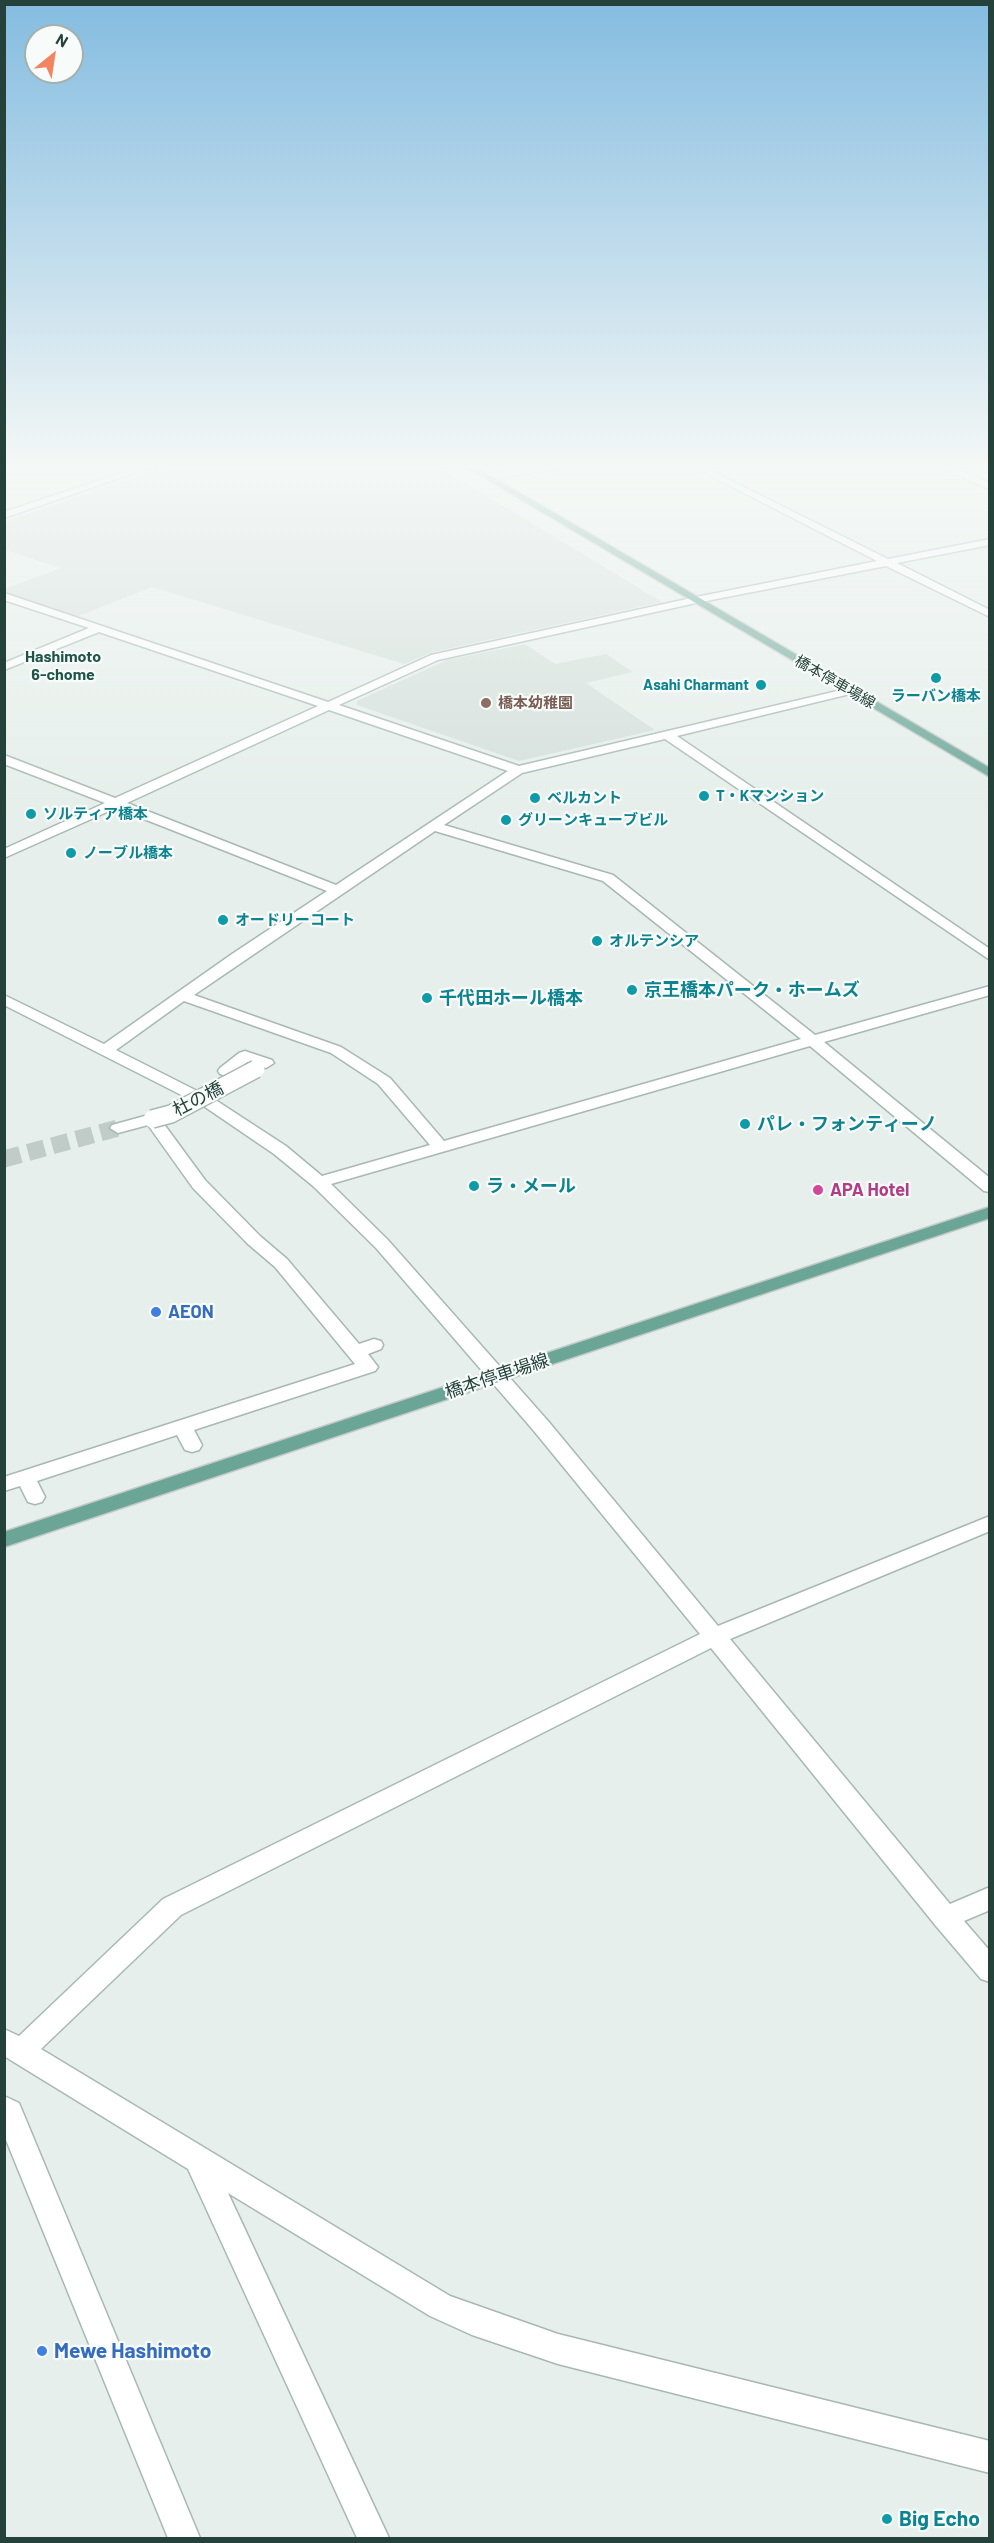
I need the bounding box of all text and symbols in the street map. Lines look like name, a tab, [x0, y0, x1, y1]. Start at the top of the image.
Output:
north arrow	[24, 24, 84, 84]
text: N	[53, 29, 72, 51]
district label: Hashimoto 6-chome	[25, 647, 101, 685]
street label: 橋本停車場線	[792, 652, 878, 712]
marker: ラーバン橋本	[929, 671, 943, 685]
place label: Asahi Charmant	[643, 676, 749, 694]
marker: Asahi Charmant	[754, 678, 768, 692]
place label: ラーバン橋本	[891, 687, 981, 705]
place label: 橋本幼稚園	[498, 694, 573, 712]
marker: 橋本幼稚園	[479, 696, 493, 710]
place label: T・Kマンション	[716, 787, 824, 805]
place label: ベルカント	[547, 789, 622, 807]
marker: T・Kマンション	[697, 789, 711, 803]
marker: ベルカント	[528, 791, 542, 805]
place label: ソルティア橋本	[43, 805, 148, 823]
marker: ソルティア橋本	[24, 807, 38, 821]
place label: グリーンキューブビル	[518, 811, 668, 829]
marker: グリーンキューブビル	[499, 813, 513, 827]
place label: ノーブル橋本	[83, 844, 173, 862]
marker: ノーブル橋本	[64, 846, 78, 860]
place label: オードリーコート	[235, 911, 355, 929]
marker: オードリーコート	[216, 913, 230, 927]
place label: オルテンシア	[609, 932, 699, 950]
marker: オルテンシア	[590, 934, 604, 948]
place label: 京王橋本パーク・ホームズ	[644, 979, 860, 1001]
marker: 京王橋本パーク・ホームズ	[625, 983, 639, 997]
place label: 千代田ホール橋本	[439, 987, 583, 1009]
marker: 千代田ホール橋本	[420, 991, 434, 1005]
street label: 杜の橋	[169, 1077, 227, 1121]
place label: パレ・フォンティーノ	[757, 1113, 937, 1135]
marker: パレ・フォンティーノ	[738, 1117, 752, 1131]
place label: ラ・メール	[486, 1175, 576, 1197]
marker: ラ・メール	[467, 1179, 481, 1193]
place label: APA Hotel	[830, 1179, 910, 1201]
marker: APA Hotel	[811, 1183, 825, 1197]
place label: AEON	[168, 1301, 214, 1323]
marker: AEON	[149, 1305, 163, 1319]
street label: 橋本停車場線	[442, 1349, 552, 1403]
place label: Mewe Hashimoto	[54, 2338, 211, 2364]
marker: Mewe Hashimoto	[35, 2344, 49, 2358]
place label: Big Echo	[899, 2506, 980, 2532]
marker: Big Echo	[880, 2512, 894, 2526]

